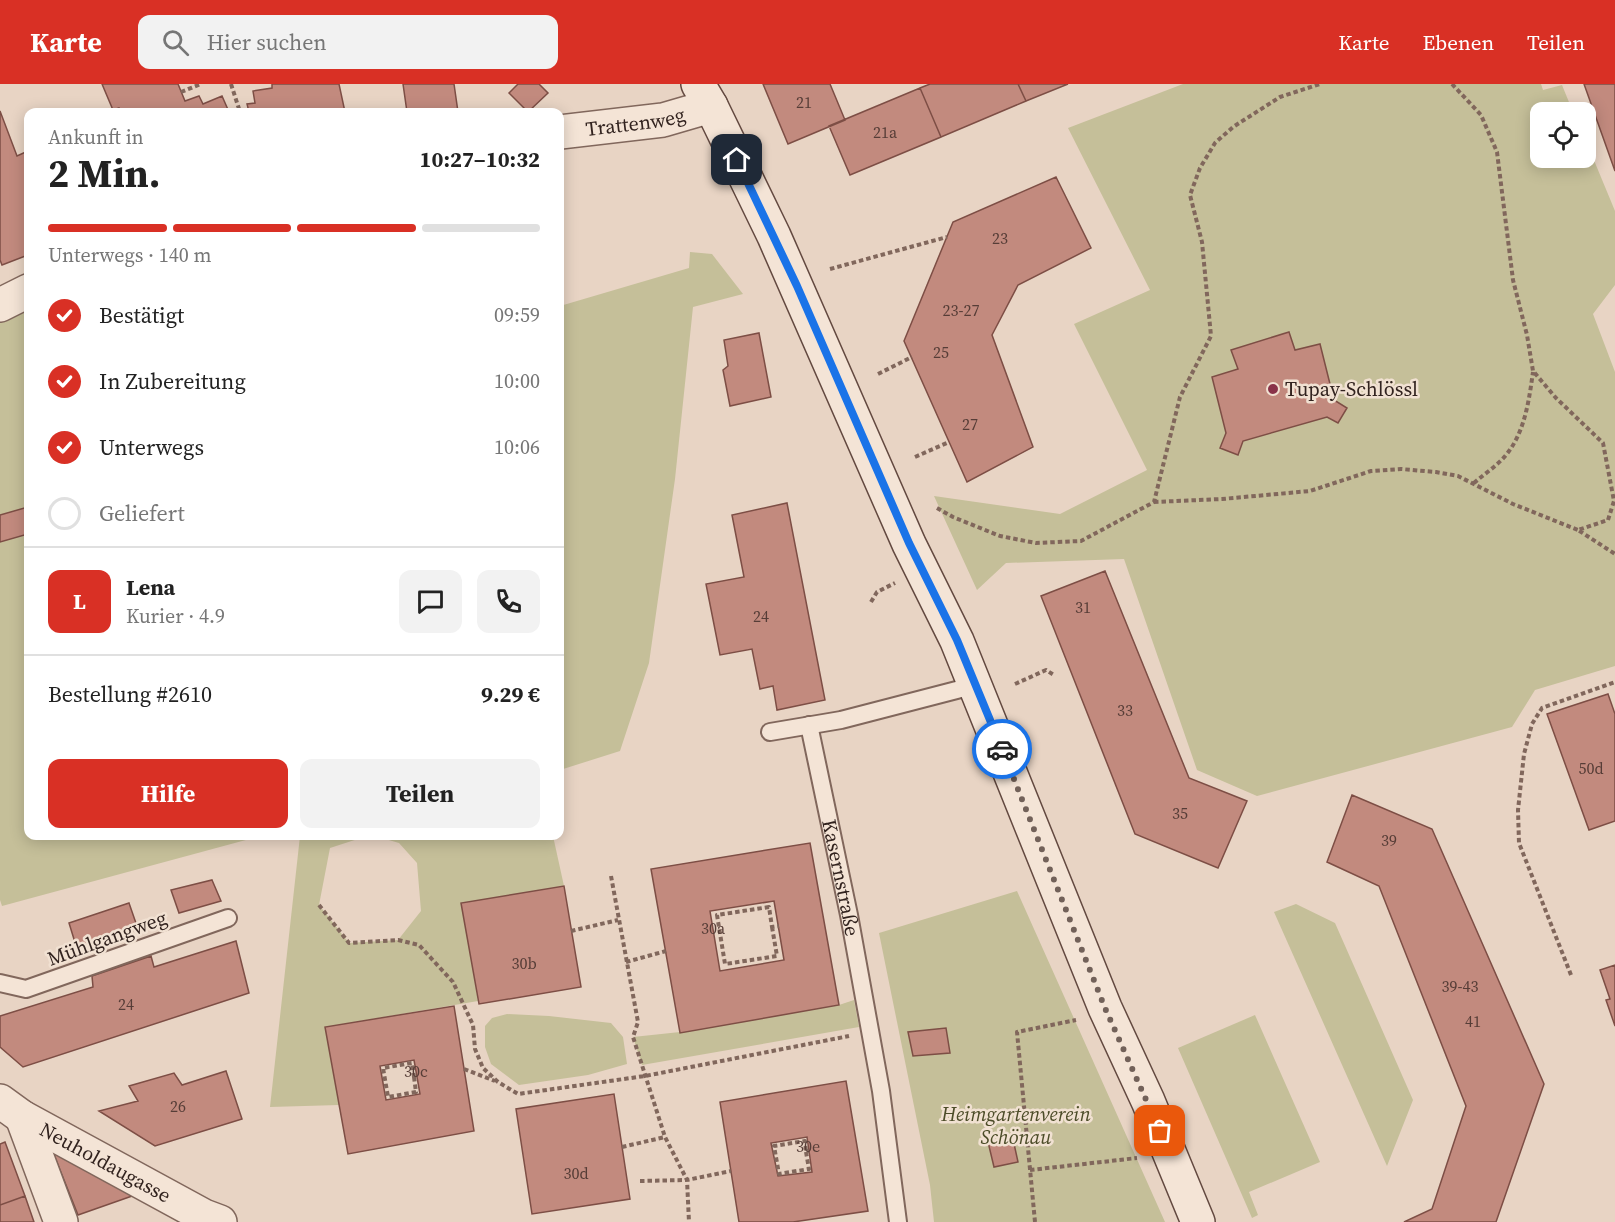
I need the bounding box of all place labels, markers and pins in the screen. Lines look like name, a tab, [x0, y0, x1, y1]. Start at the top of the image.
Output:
pin	[711, 134, 762, 185]
place label: Tupay-Schlössl	[1285, 375, 1418, 403]
marker: Tupay-Schlössl	[1266, 382, 1280, 396]
pin	[1134, 1105, 1185, 1156]

